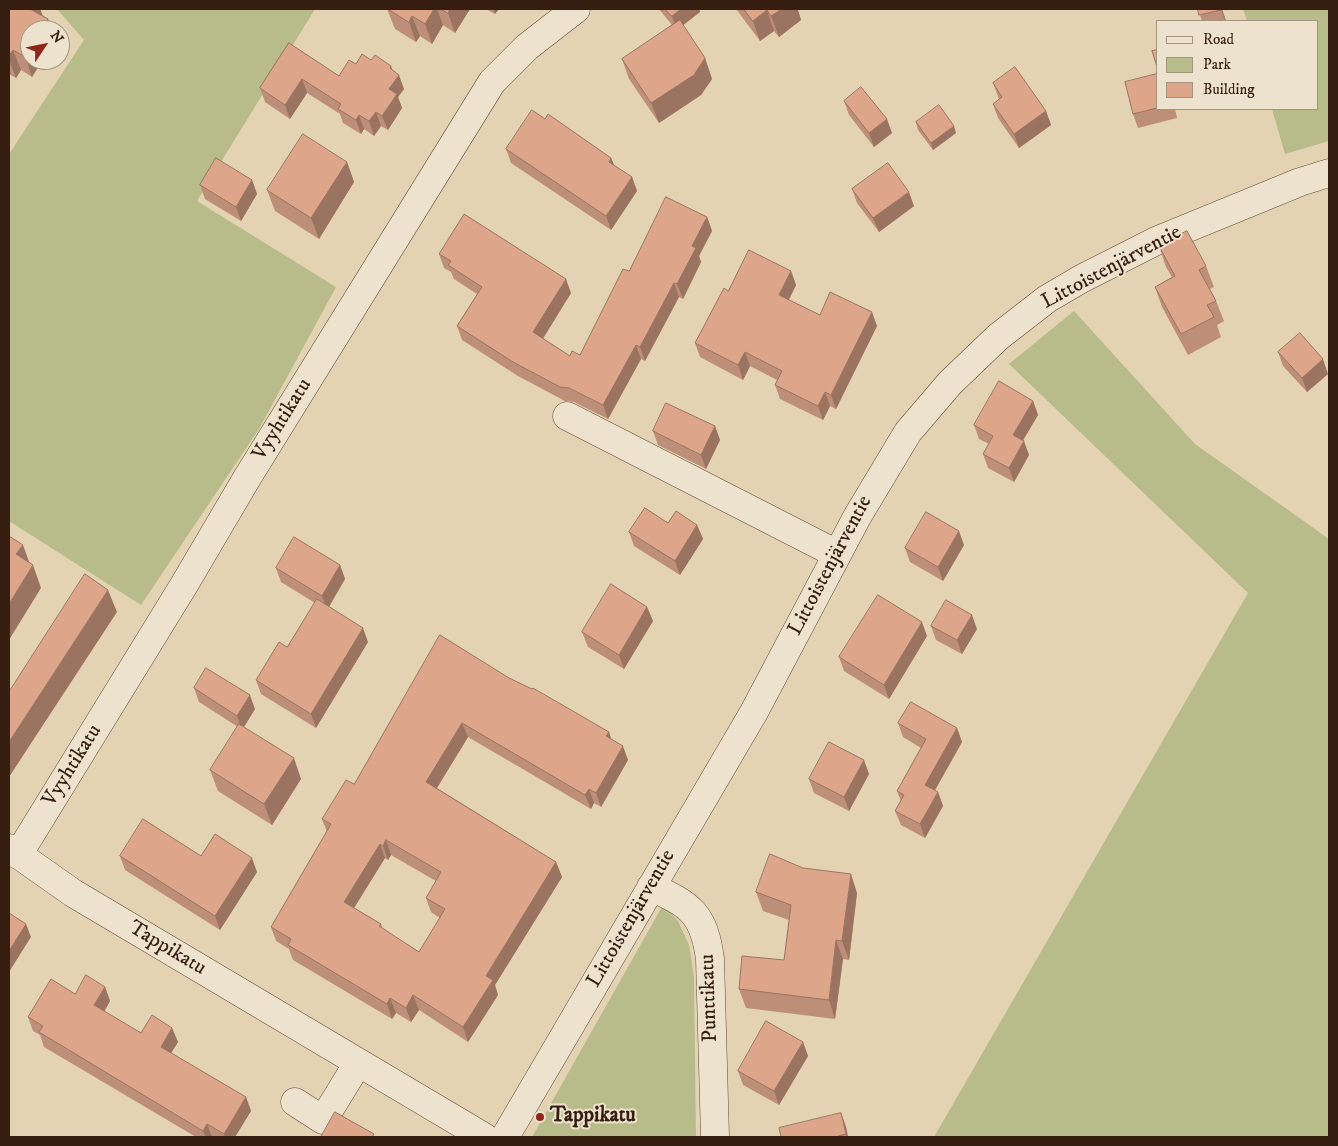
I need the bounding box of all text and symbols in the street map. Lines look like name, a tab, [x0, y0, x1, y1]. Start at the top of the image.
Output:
north arrow	[20, 20, 70, 70]
legend	[1156, 20, 1318, 110]
text: N	[46, 27, 67, 47]
text: Road	[1203, 30, 1234, 49]
text: Park	[1203, 55, 1231, 74]
text: Building	[1203, 80, 1255, 99]
street label: Littoistenjärventie	[1038, 221, 1186, 315]
street label: Vyyhtikatu	[248, 374, 318, 466]
street label: Littoistenjärventie	[784, 492, 878, 640]
street label: Vyyhtikatu	[38, 720, 108, 812]
street label: Littoistenjärventie	[582, 846, 682, 992]
street label: Tappikatu	[124, 916, 210, 982]
street label: Punttikatu	[696, 953, 724, 1043]
place label: Tappikatu	[550, 1104, 636, 1130]
marker: Tappikatu	[534, 1111, 546, 1123]

